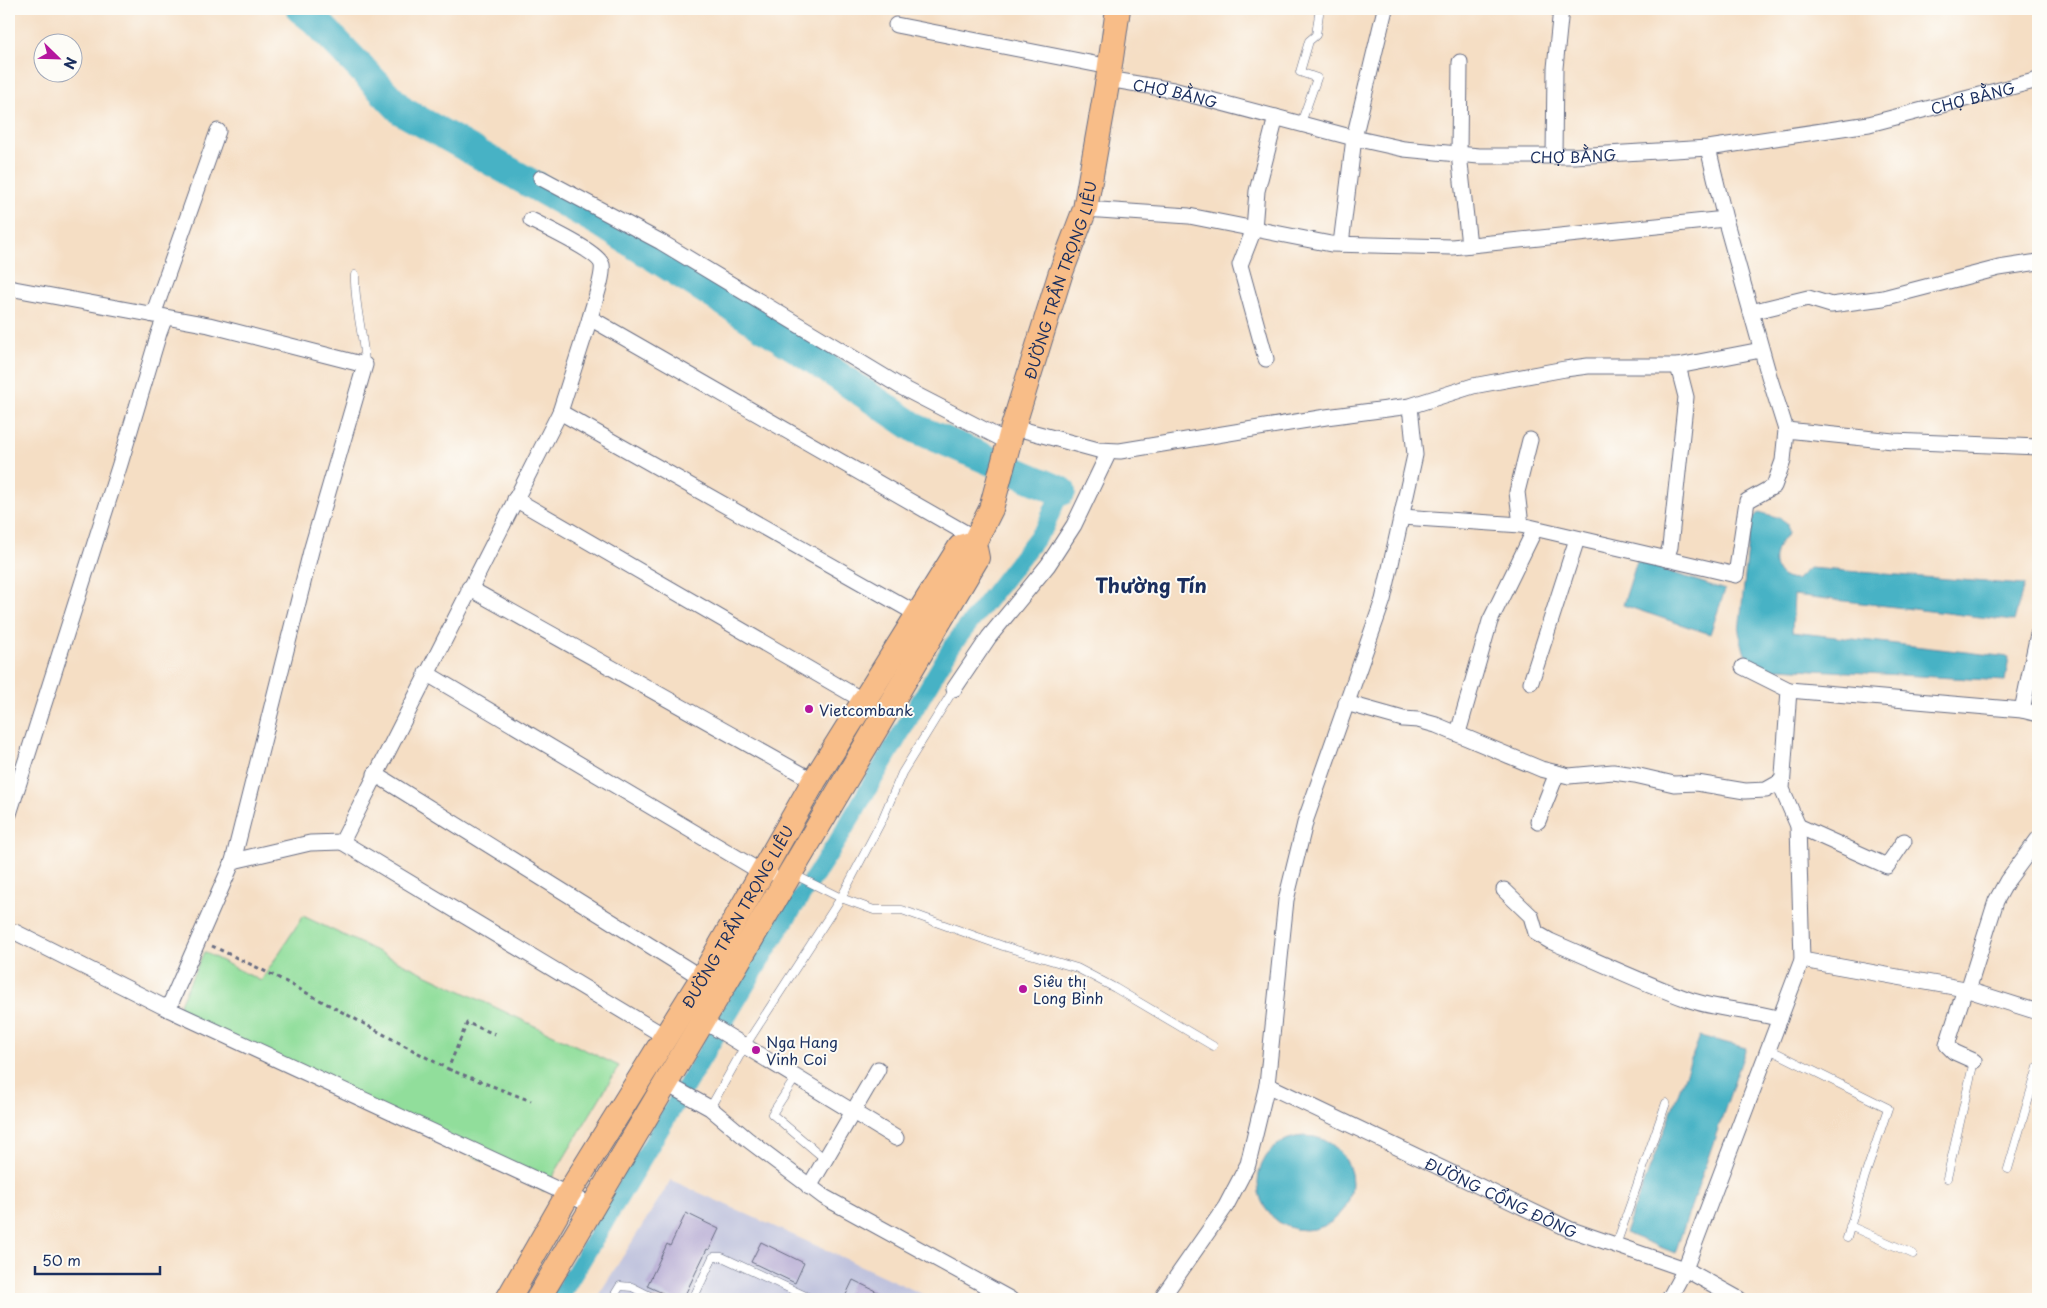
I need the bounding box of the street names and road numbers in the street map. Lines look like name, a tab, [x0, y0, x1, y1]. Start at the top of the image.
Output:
street label: CHỢ BẰNG	[1131, 72, 1221, 113]
street label: CHỢ BẰNG	[1928, 75, 2018, 119]
street label: CHỢ BẰNG	[1530, 142, 1617, 168]
street label: ĐƯỜNG TRẦN TRỌNG LIÊU	[1017, 179, 1101, 382]
street label: ĐƯỜNG TRẦN TRỌNG LIÊU	[675, 821, 798, 1012]
street label: ĐƯỜNG CỔNG ĐÔNG	[1421, 1151, 1581, 1243]

